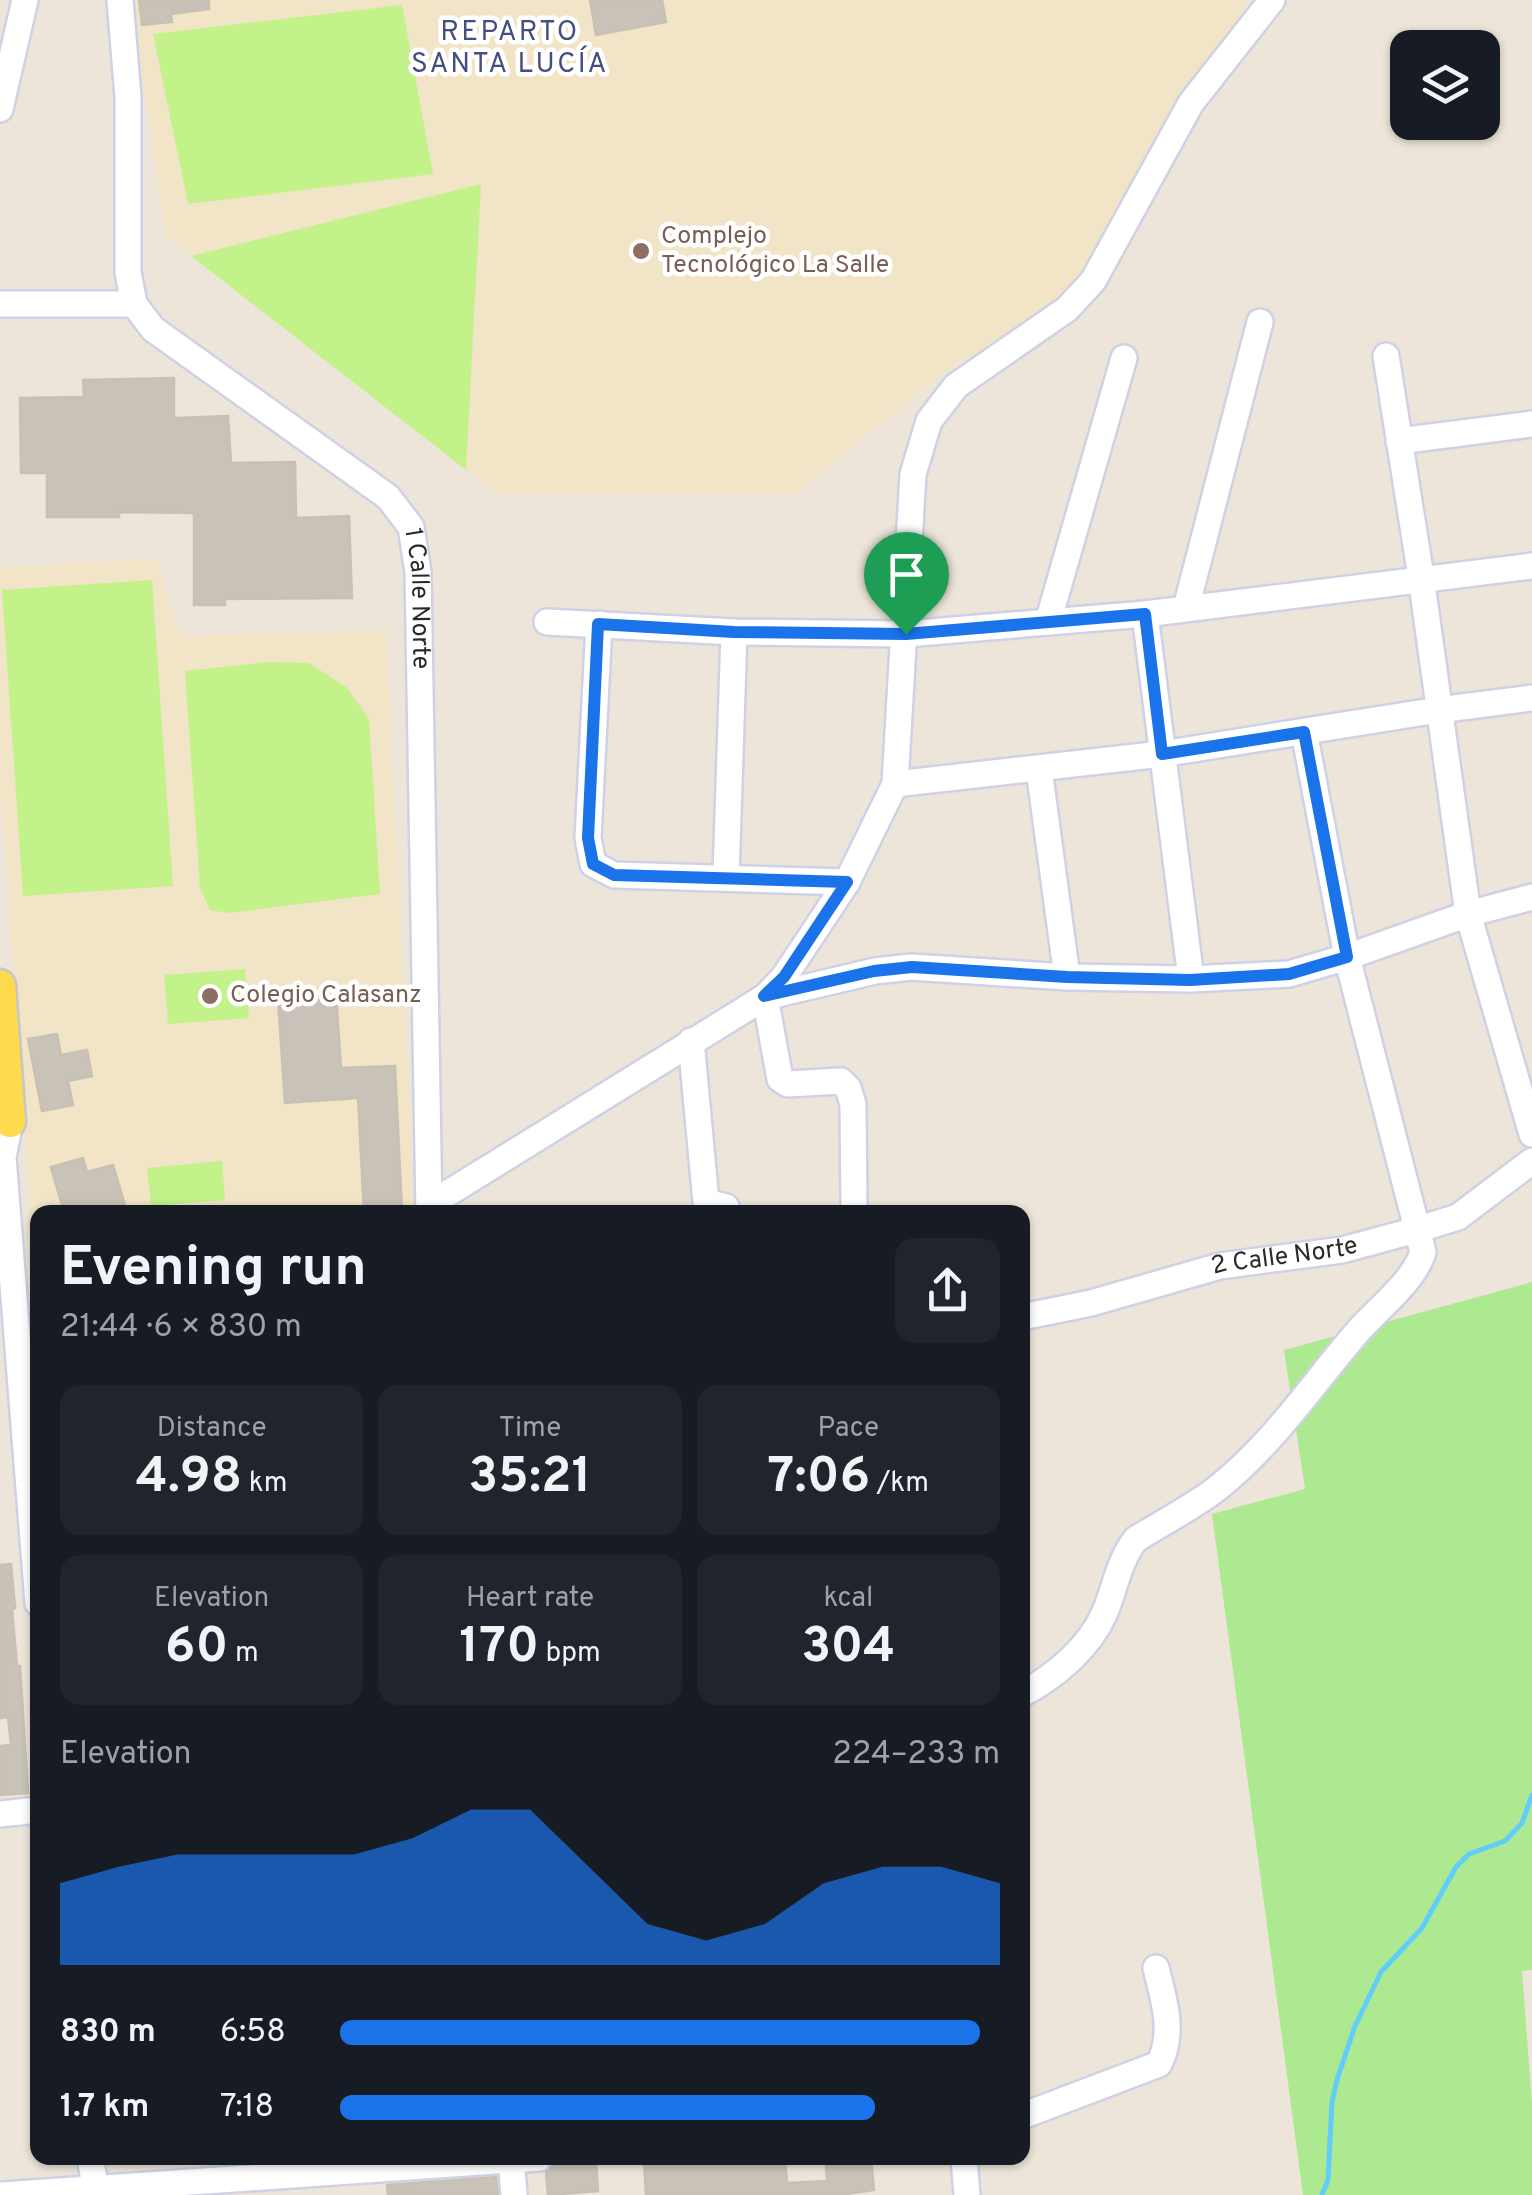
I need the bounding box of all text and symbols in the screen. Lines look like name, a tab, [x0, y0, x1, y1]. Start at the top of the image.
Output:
district label: REPARTO SANTA LUCÍA	[411, 15, 609, 83]
map controls	[1390, 30, 1500, 140]
button: layers	[1390, 30, 1500, 140]
place label: Complejo Tecnológico La Salle	[661, 221, 889, 282]
marker: Complejo Tecnológico La Salle	[630, 240, 652, 262]
street label: 1 Calle Norte	[395, 526, 436, 669]
pin	[864, 532, 949, 635]
icon: arrive	[879, 547, 934, 602]
place label: Colegio Calasanz	[230, 980, 422, 1012]
marker: Colegio Calasanz	[199, 985, 221, 1007]
street label: 2 Calle Norte	[1208, 1230, 1362, 1284]
text: Evening run	[60, 1235, 367, 1305]
button: share	[895, 1238, 1000, 1343]
text: 21:44 · 6 × 830 m	[60, 1308, 302, 1348]
text: Distance	[157, 1411, 267, 1447]
text: Time	[499, 1411, 561, 1447]
text: Pace	[818, 1411, 879, 1447]
text: 4.98	[136, 1447, 242, 1510]
text: 35:21	[468, 1447, 592, 1510]
text: 7:06	[768, 1447, 870, 1510]
text: km	[242, 1466, 288, 1502]
text: /km	[870, 1466, 929, 1502]
text: Elevation	[154, 1581, 269, 1617]
text: Heart rate	[466, 1581, 594, 1617]
text: kcal	[823, 1581, 873, 1617]
text: 60	[165, 1617, 228, 1680]
text: 170	[459, 1617, 539, 1680]
text: 304	[801, 1617, 895, 1680]
text: m	[228, 1636, 259, 1672]
text: bpm	[539, 1636, 601, 1672]
text: Elevation	[60, 1735, 192, 1775]
text: 224–233 m	[832, 1735, 1000, 1775]
text: 830 m	[60, 2013, 156, 2053]
text: 6:58	[220, 2013, 286, 2053]
text: 1.7 km	[60, 2088, 149, 2128]
text: 7:18	[220, 2088, 274, 2128]

